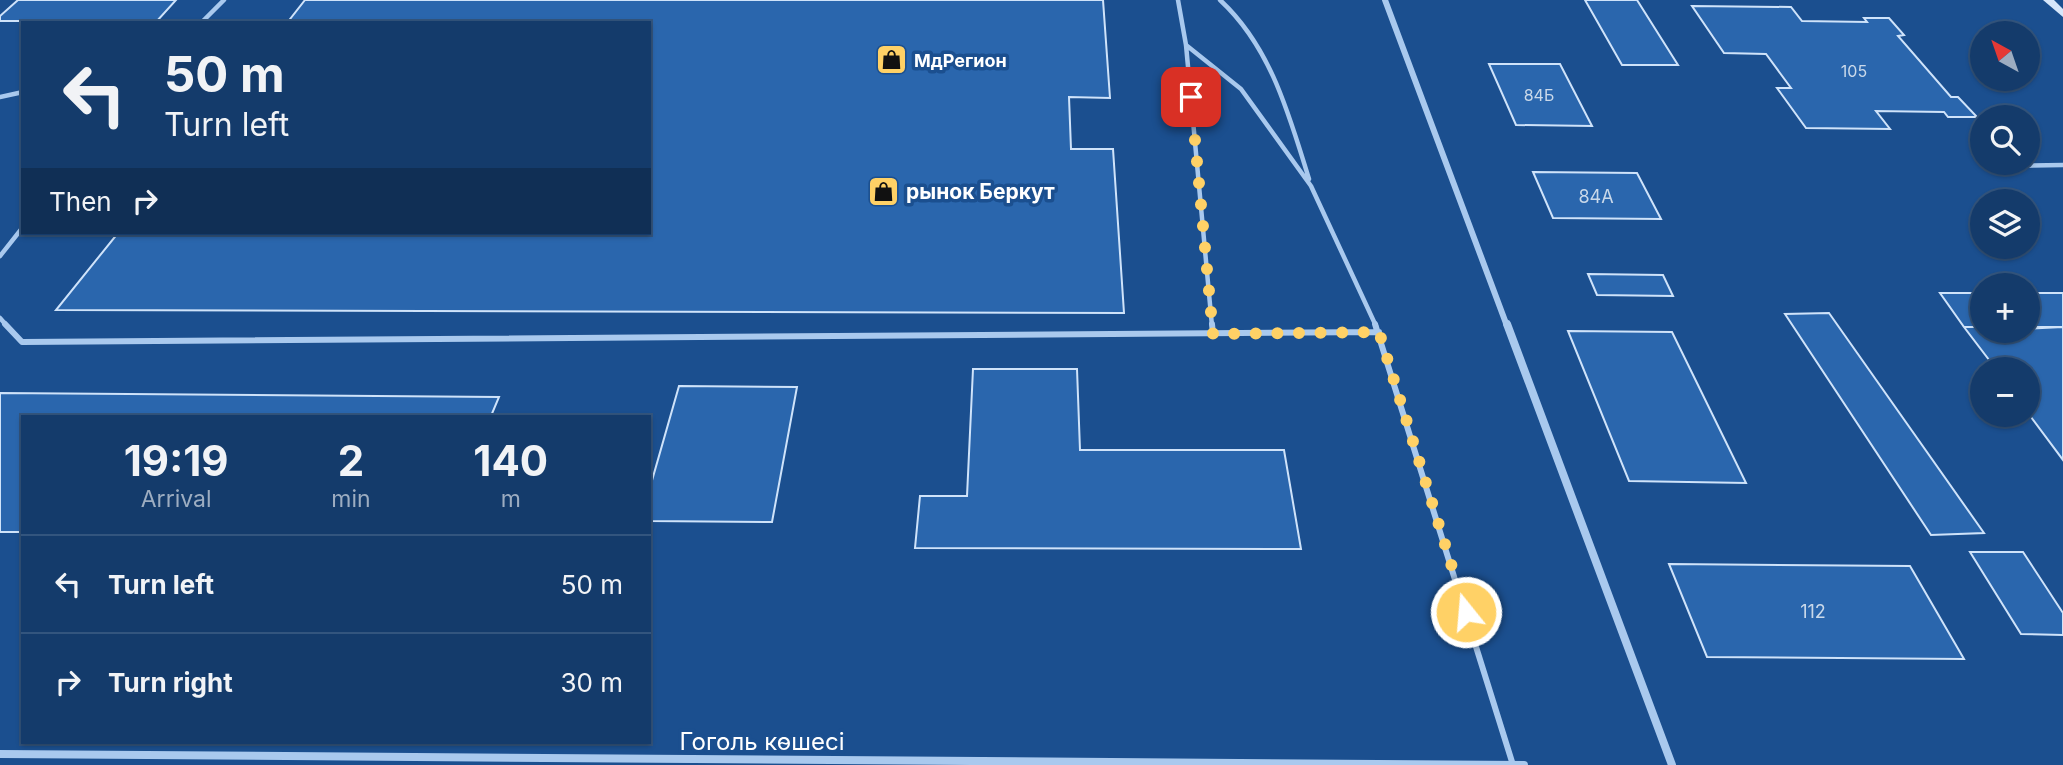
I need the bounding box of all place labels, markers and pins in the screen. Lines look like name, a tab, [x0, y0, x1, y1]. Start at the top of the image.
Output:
shop icon: МдРегион	[874, 43, 908, 77]
place label: МдРегион	[914, 50, 1007, 71]
pin	[1161, 67, 1221, 127]
shop icon: рынок Беркут	[866, 174, 900, 208]
place label: рынок Беркут	[906, 179, 1055, 204]

